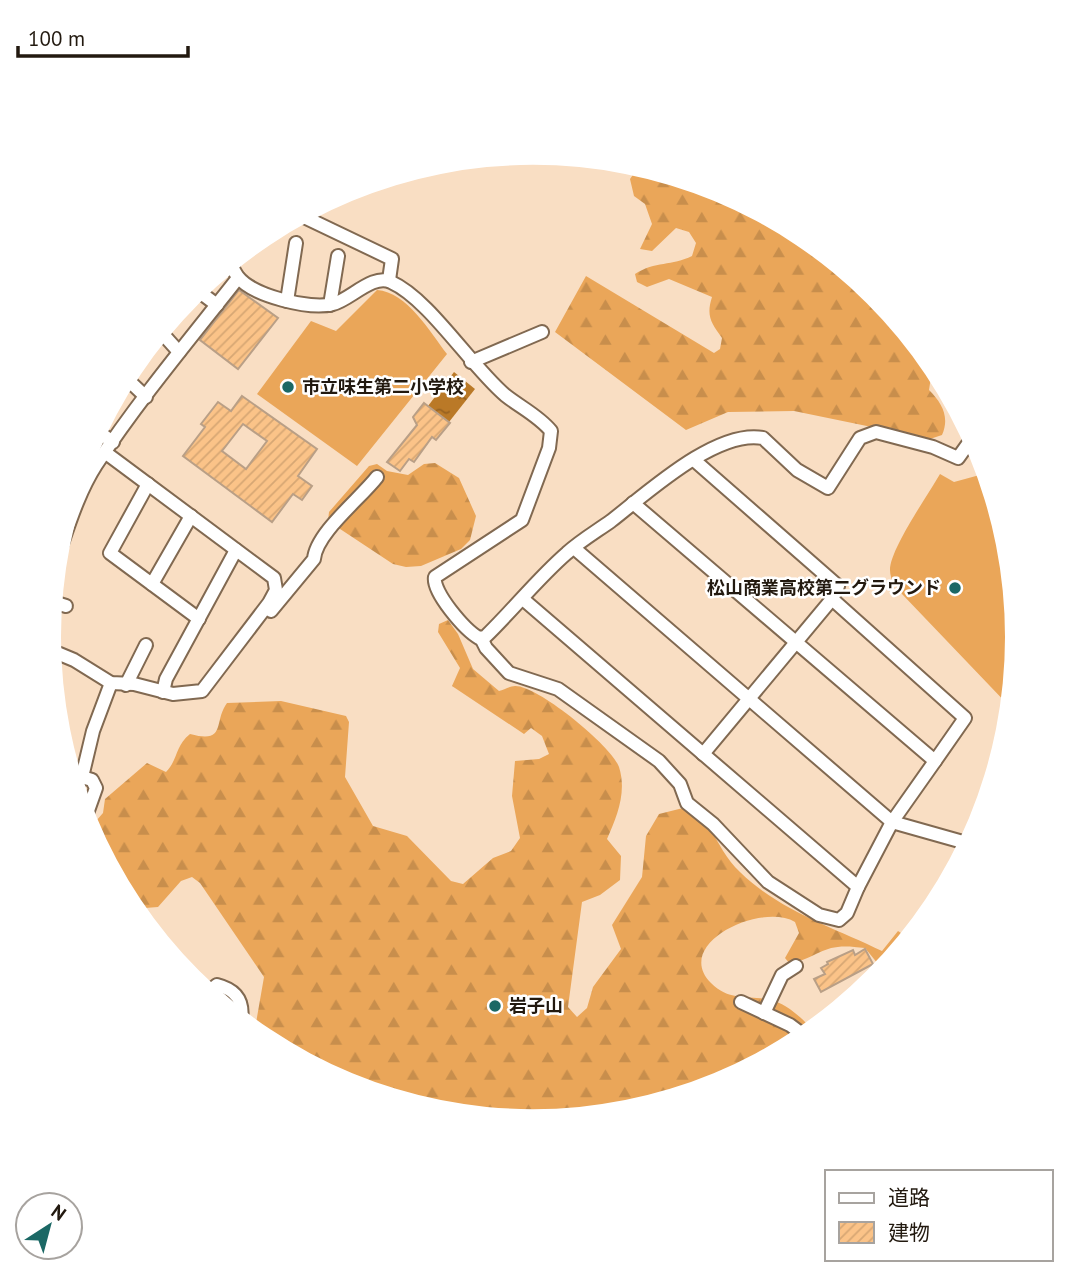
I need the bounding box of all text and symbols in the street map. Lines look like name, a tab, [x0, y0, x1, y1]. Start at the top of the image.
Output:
scale bar	[18, 14, 187, 58]
text: 100 m	[28, 25, 85, 52]
place label: 市立味生第二小学校	[302, 375, 464, 398]
marker: 市立味生第二小学校	[280, 379, 296, 395]
place label: 松山商業高校第二グラウンド	[707, 576, 941, 599]
marker: 松山商業高校第二グラウンド	[947, 580, 963, 596]
place label: 岩子山	[509, 994, 563, 1017]
marker: 岩子山	[487, 998, 503, 1014]
legend	[825, 1170, 1053, 1261]
text: 道路	[888, 1184, 930, 1211]
north arrow	[14, 1191, 84, 1261]
text: N	[47, 1199, 71, 1226]
text: 建物	[888, 1219, 930, 1246]

